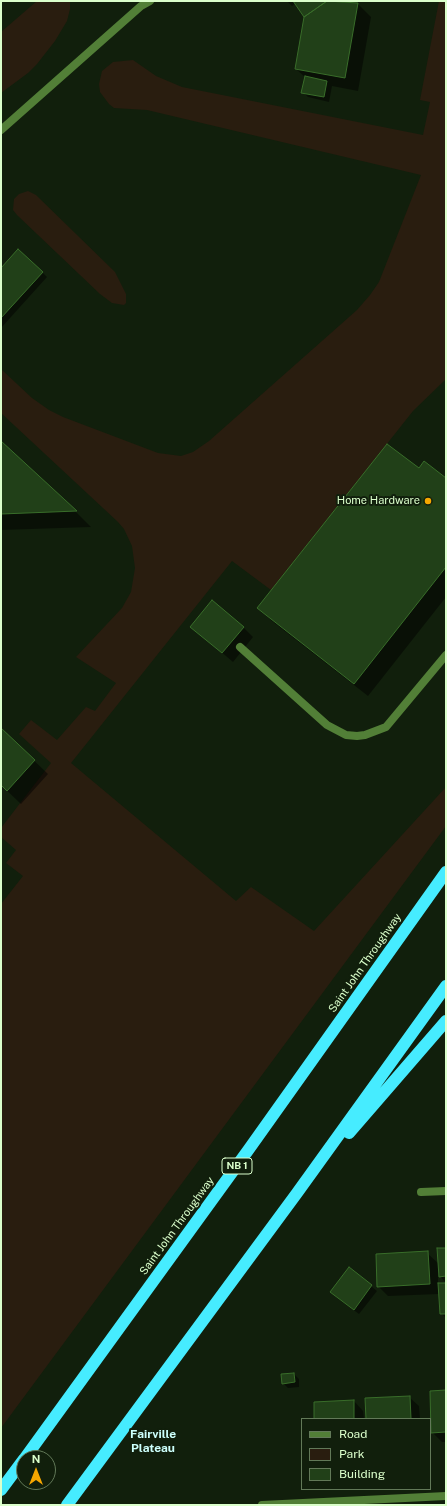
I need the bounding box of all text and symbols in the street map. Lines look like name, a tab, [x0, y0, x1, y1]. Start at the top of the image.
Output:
place label: Home Hardware	[337, 494, 420, 508]
marker: Home Hardware	[423, 496, 433, 506]
street label: Saint John Throughway	[326, 911, 404, 1015]
road number: NB 1	[222, 1158, 252, 1174]
street label: Saint John Throughway	[137, 1174, 217, 1278]
legend	[301, 1418, 431, 1490]
district label: Fairville Plateau	[130, 1427, 176, 1455]
text: Road	[339, 1427, 367, 1441]
text: Park	[339, 1447, 365, 1461]
north arrow	[16, 1450, 56, 1490]
text: N	[32, 1453, 40, 1465]
text: Building	[339, 1467, 385, 1481]

